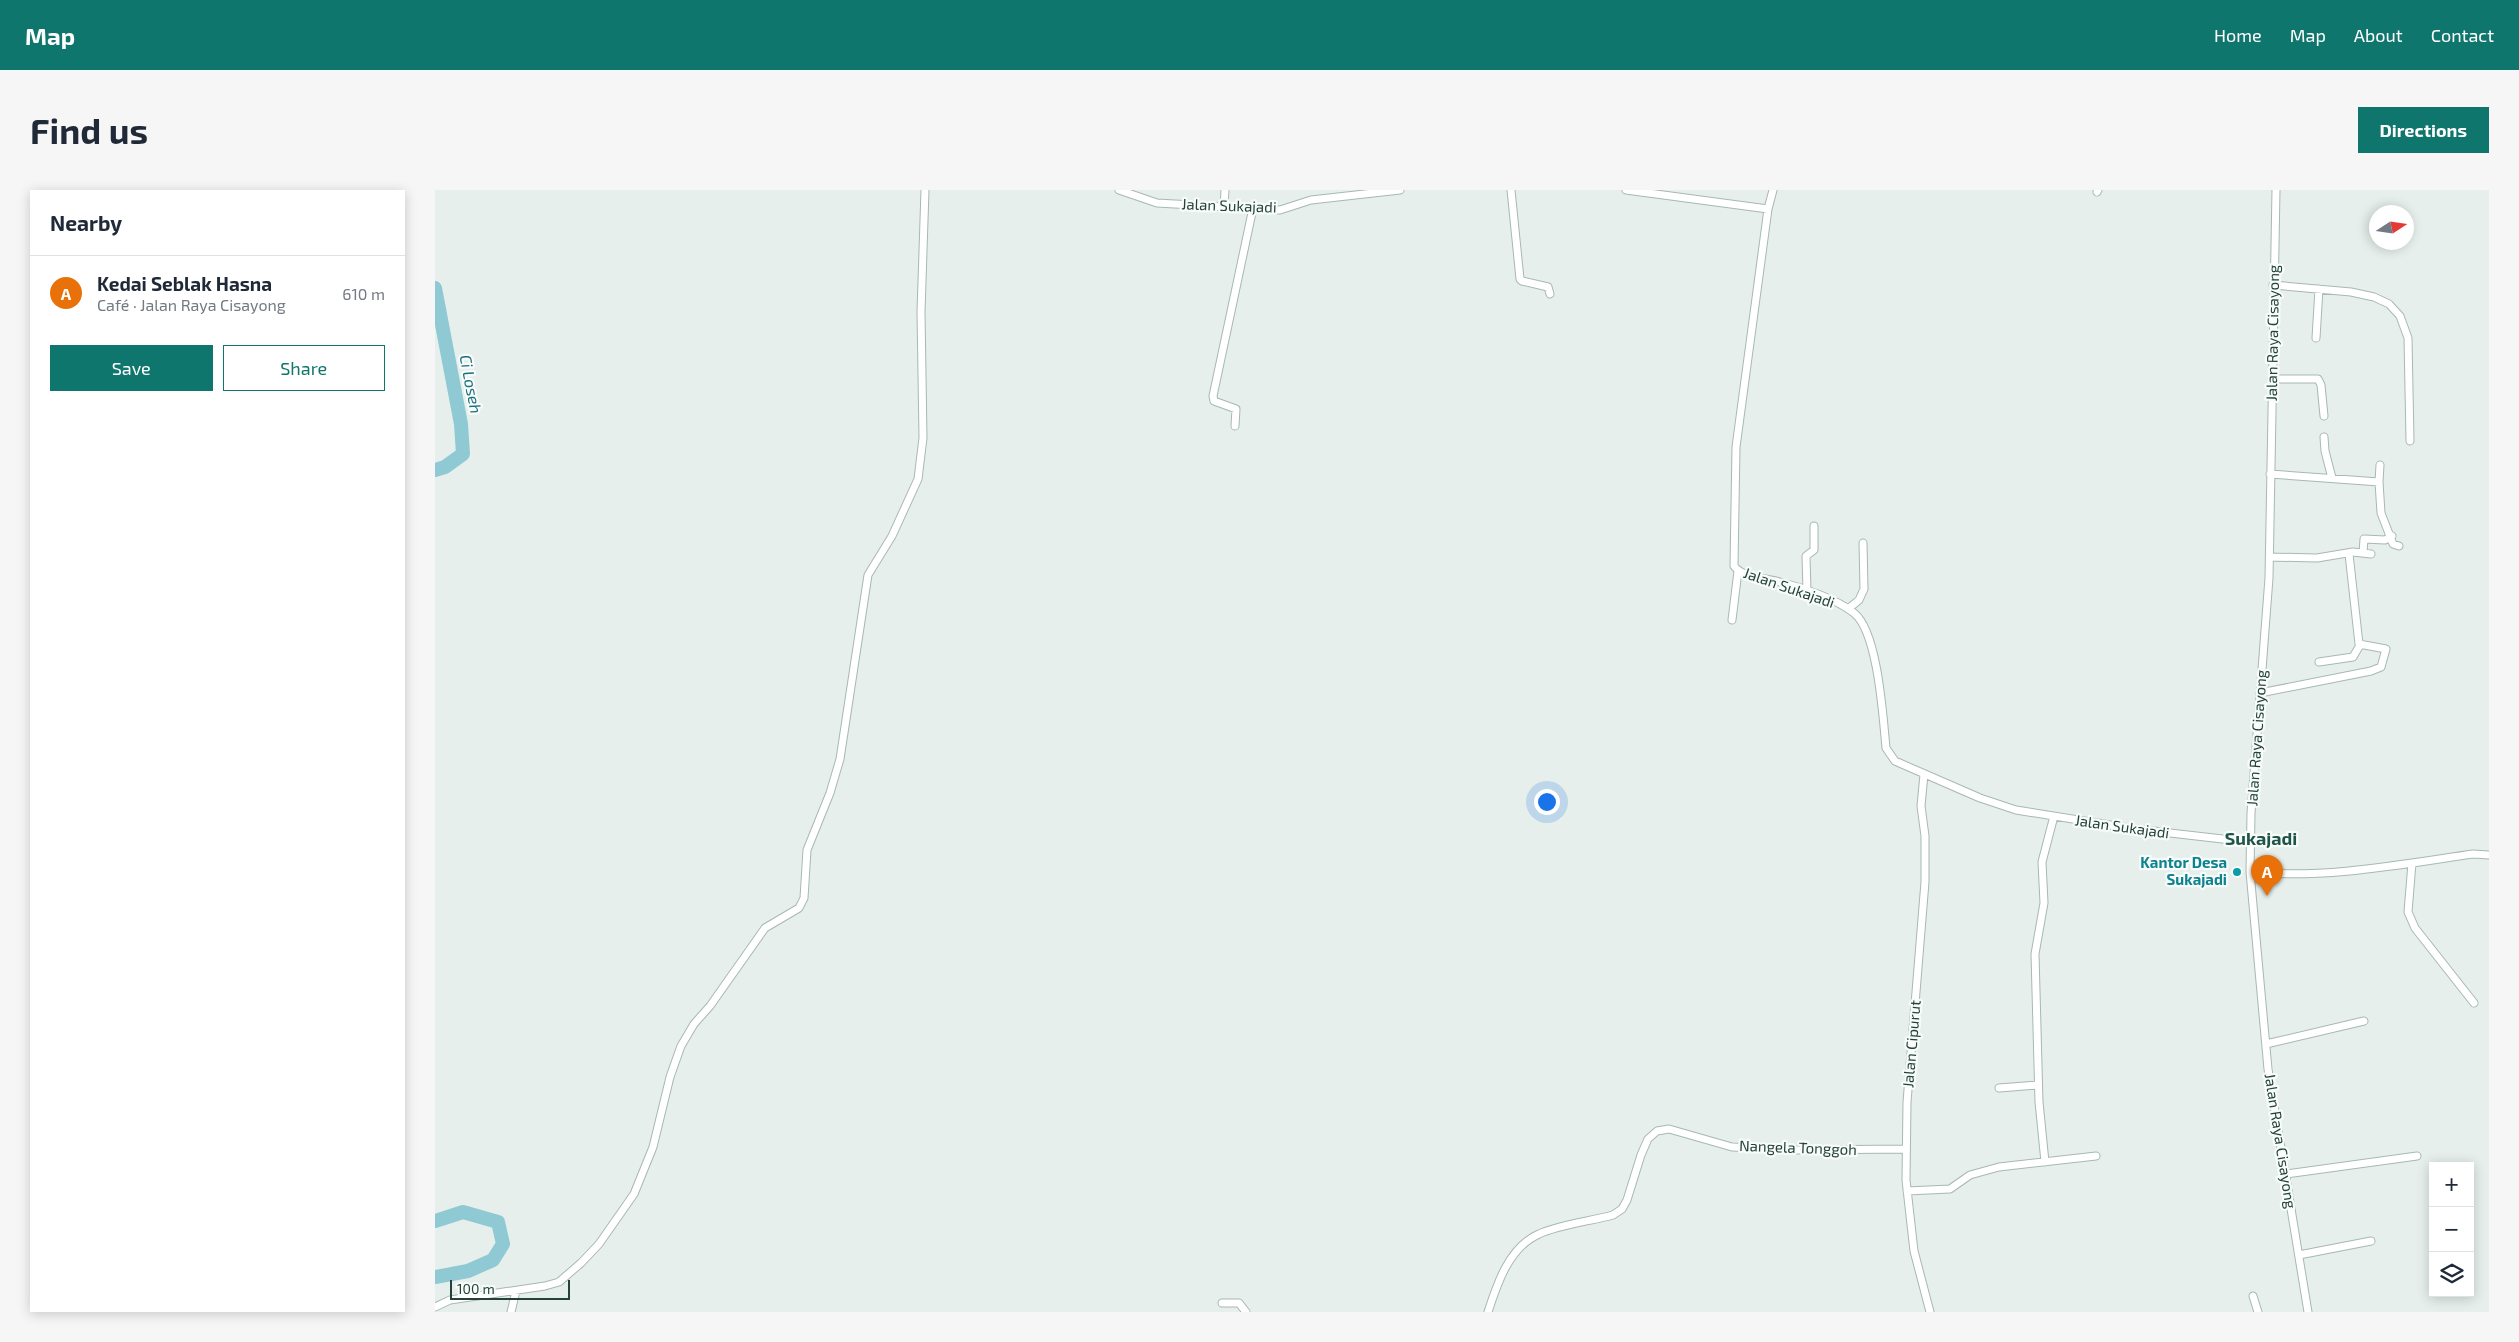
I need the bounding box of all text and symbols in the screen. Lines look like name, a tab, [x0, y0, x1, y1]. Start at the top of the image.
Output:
text: Map	[25, 21, 75, 50]
text: Home	[2214, 24, 2262, 46]
text: Map	[2290, 24, 2326, 46]
text: About	[2354, 24, 2403, 46]
text: Contact	[2431, 24, 2494, 46]
button: Directions	[2358, 107, 2489, 153]
text: Find us	[30, 109, 148, 151]
street label: Jalan Sukajadi	[1181, 194, 1277, 217]
north arrow	[2369, 205, 2414, 250]
text: Nearby	[50, 210, 122, 235]
street label: Jalan Raya Cisayong	[2262, 264, 2282, 401]
text: Kedai Seblak Hasna	[97, 272, 272, 295]
text: A	[61, 284, 71, 303]
text: 610 m	[342, 284, 385, 303]
text: Café · Jalan Raya Cisayong	[97, 295, 286, 314]
button: Save	[50, 345, 213, 391]
button: Share	[223, 345, 385, 391]
water label: Ci Loseh	[456, 353, 486, 415]
street label: Jalan Sukajadi	[1741, 563, 1837, 612]
street label: Jalan Raya Cisayong	[2242, 669, 2270, 807]
your location	[1534, 789, 1560, 815]
street label: Jalan Sukajadi	[2074, 810, 2171, 843]
district label: Sukajadi	[2225, 827, 2297, 849]
place label: Kantor Desa Sukajadi	[2140, 853, 2227, 888]
pin: A	[2251, 855, 2283, 896]
marker: Kantor Desa Sukajadi	[2231, 866, 2243, 878]
street label: Jalan Cipurut	[1898, 999, 1924, 1088]
street label: Jalan Raya Cisayong	[2261, 1072, 2301, 1210]
street label: Nangela Tonggoh	[1739, 1136, 1857, 1158]
map controls	[2429, 1162, 2474, 1297]
button: +	[2429, 1162, 2474, 1207]
button: −	[2429, 1207, 2474, 1252]
button: layers	[2429, 1252, 2474, 1297]
scale bar	[450, 1277, 570, 1300]
text: 100 m	[457, 1280, 495, 1297]

